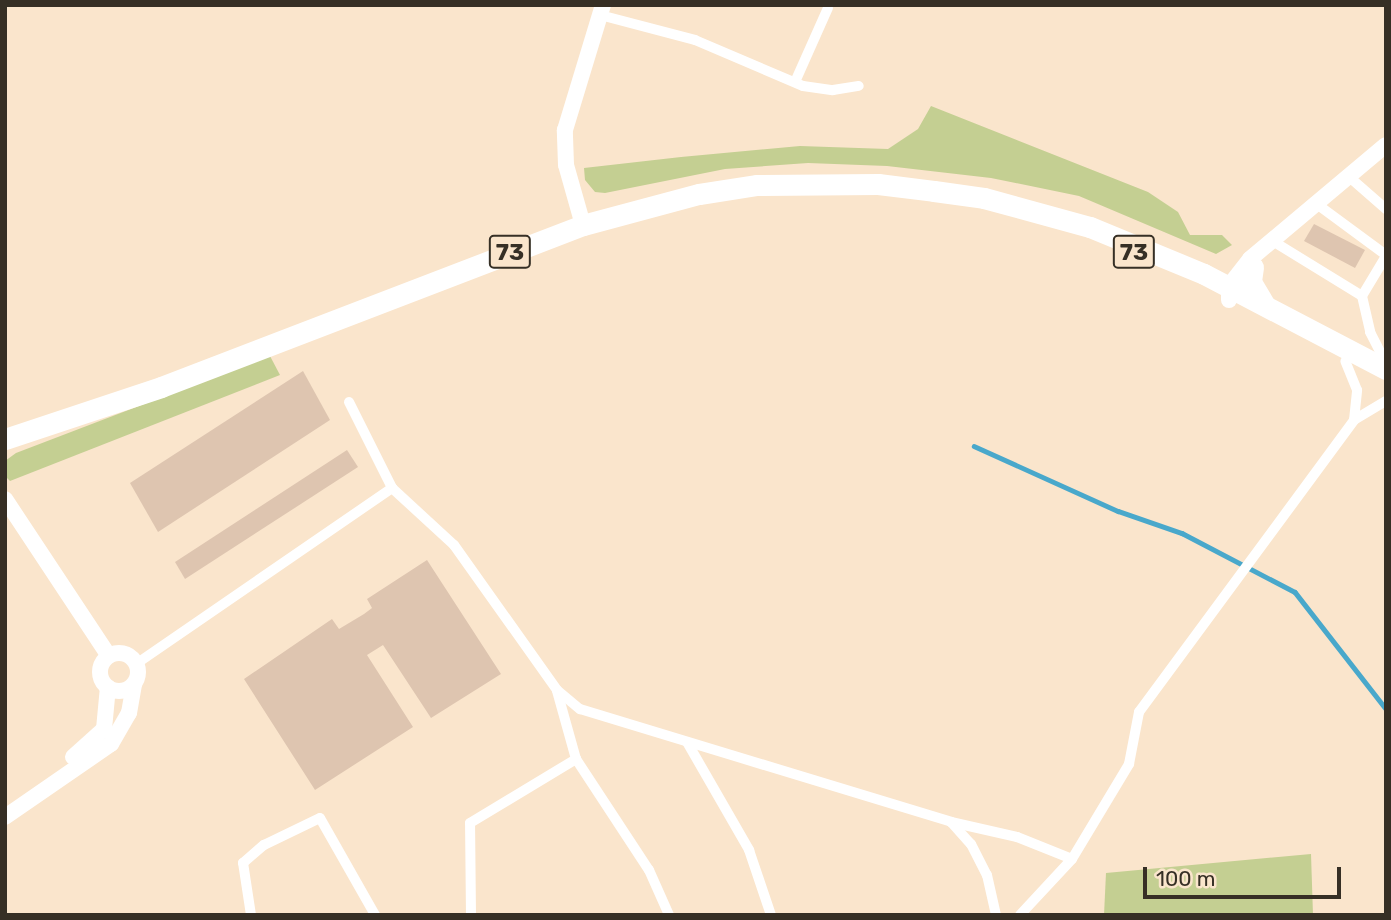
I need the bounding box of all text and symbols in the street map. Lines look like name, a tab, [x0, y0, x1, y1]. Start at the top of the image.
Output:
road number: 73	[487, 232, 533, 272]
road number: 73	[1111, 232, 1157, 272]
scale bar	[1146, 853, 1344, 897]
text: 100 m	[1156, 866, 1215, 891]

